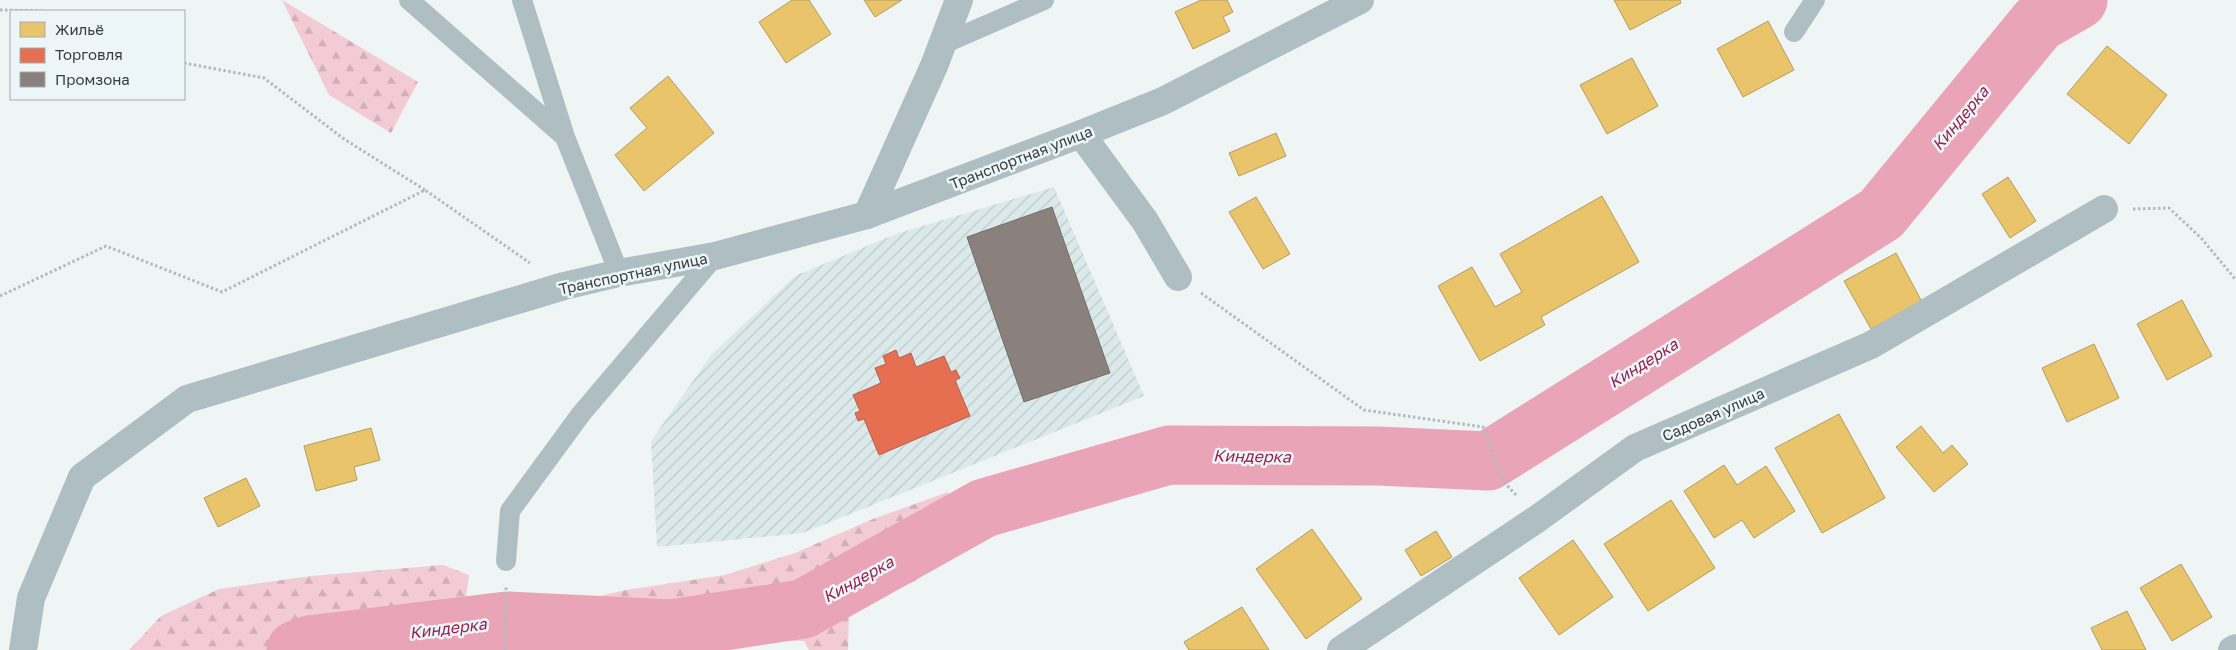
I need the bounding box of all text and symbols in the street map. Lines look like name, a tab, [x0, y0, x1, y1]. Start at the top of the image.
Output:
legend	[10, 10, 185, 100]
text: Жильё	[55, 20, 104, 38]
text: Торговля	[55, 45, 123, 63]
text: Промзона	[55, 70, 130, 88]
water label: Киндерка	[1927, 81, 1993, 154]
street label: Транспортная улица	[947, 121, 1095, 193]
street label: Транспортная улица	[557, 248, 709, 298]
water label: Киндерка	[1605, 333, 1682, 392]
street label: Садовая улица	[1659, 383, 1767, 445]
water label: Киндерка	[1213, 445, 1292, 467]
water label: Киндерка	[819, 551, 898, 607]
water label: Киндерка	[408, 613, 489, 643]

